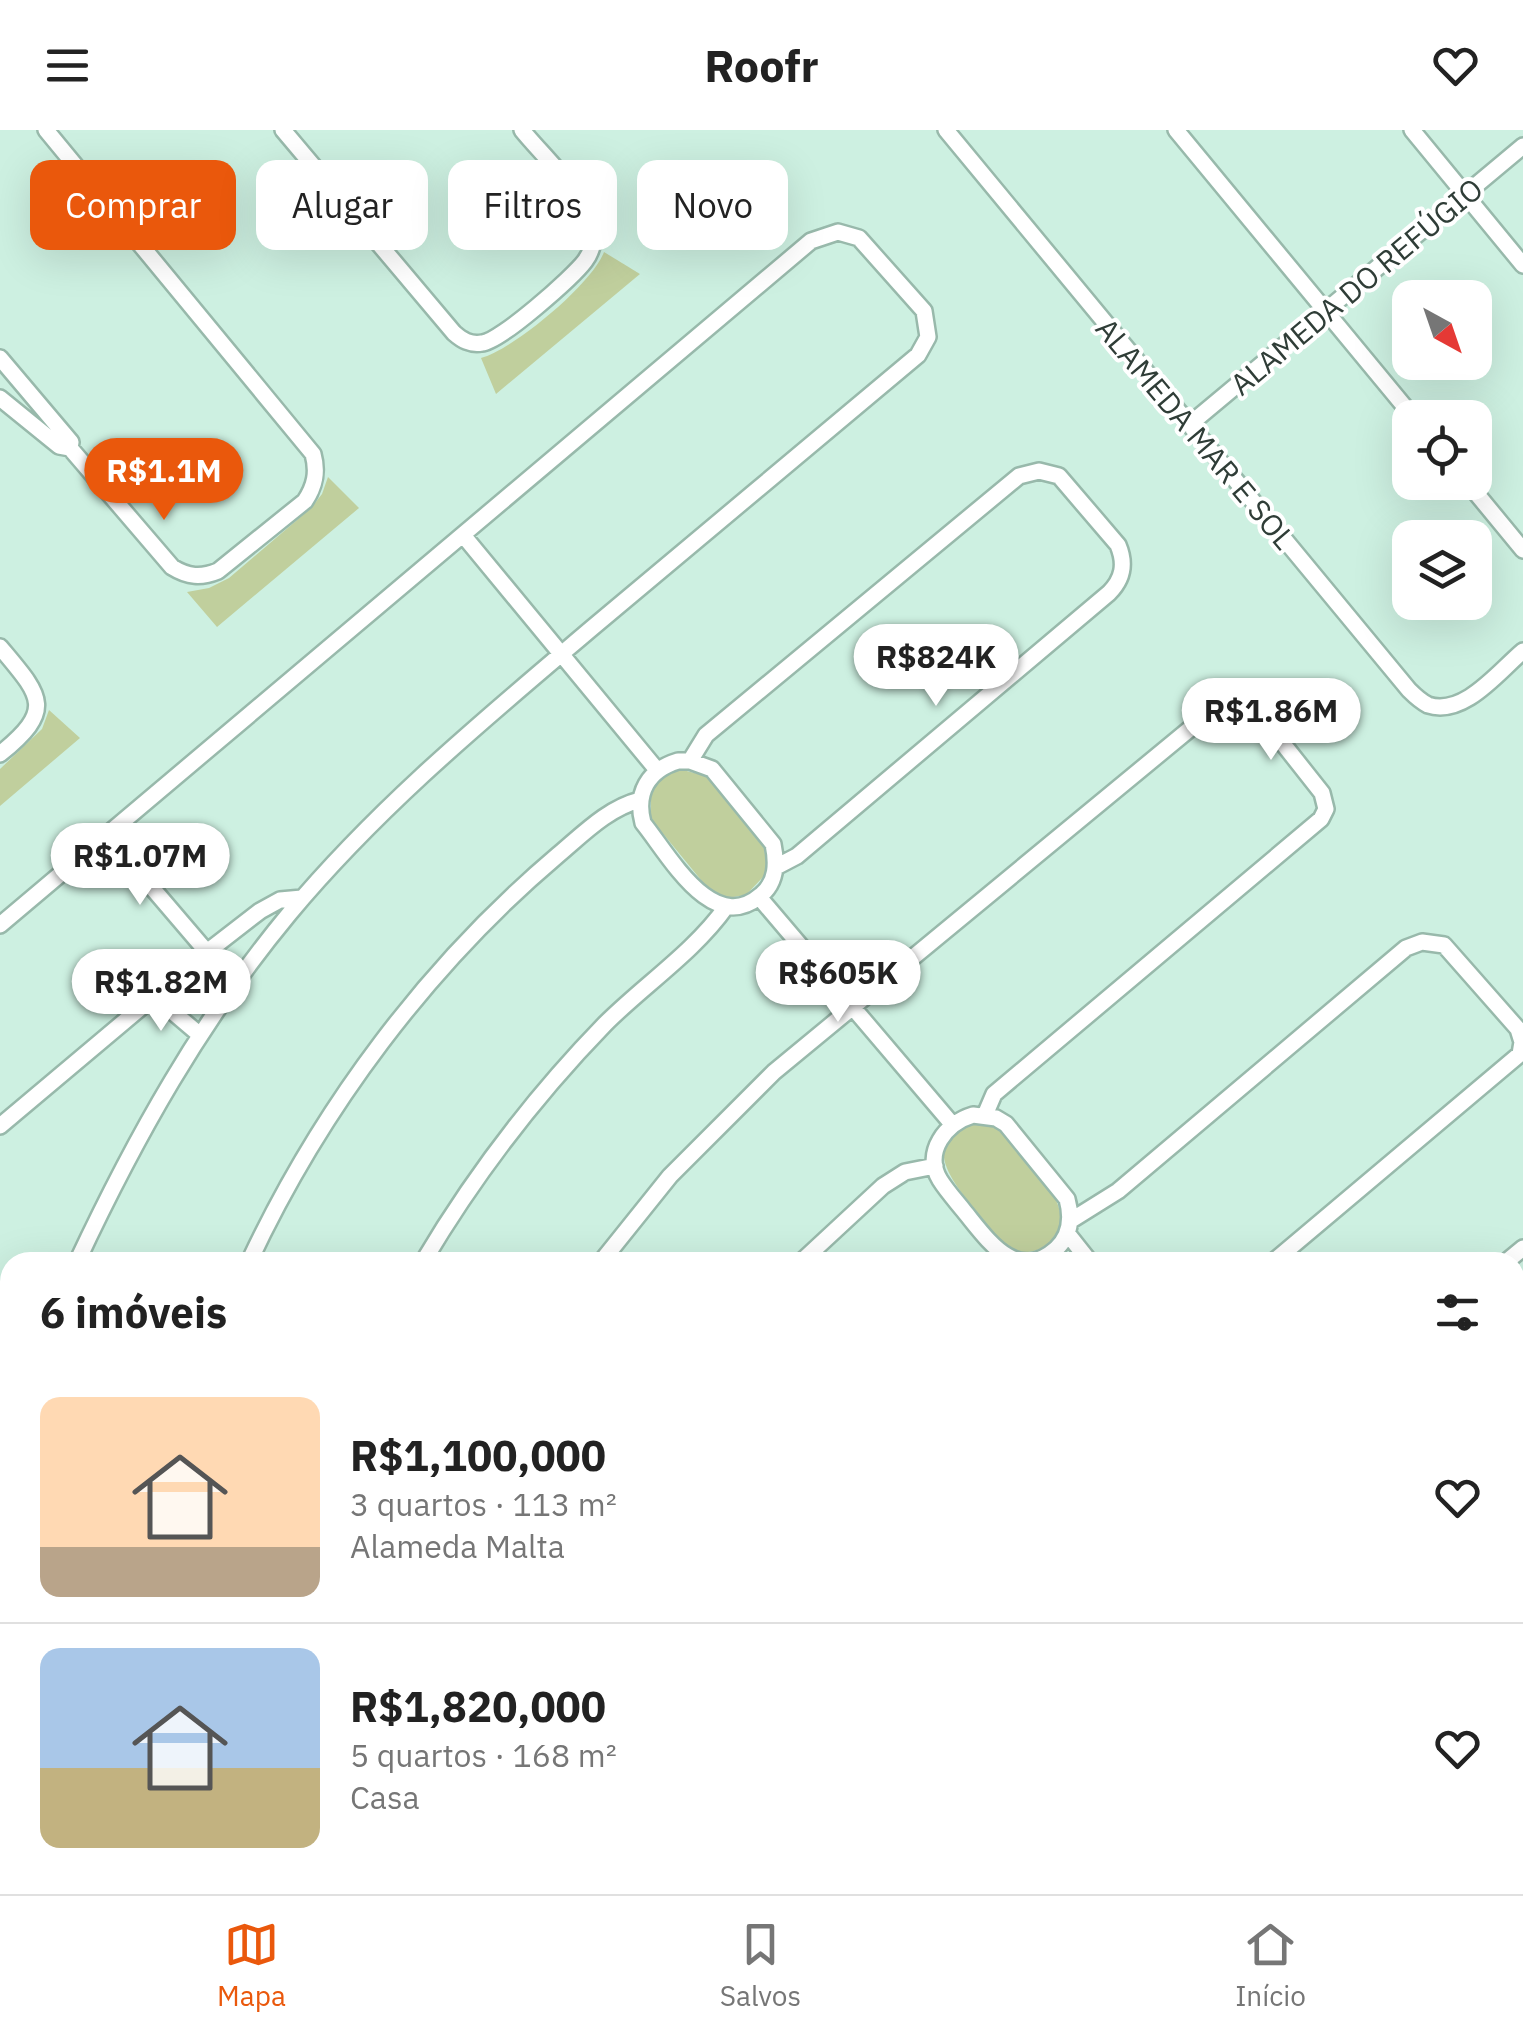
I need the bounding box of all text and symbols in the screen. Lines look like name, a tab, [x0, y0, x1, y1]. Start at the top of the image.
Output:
text: Roofr	[704, 36, 819, 94]
icon: menu	[40, 38, 95, 93]
icon: heart	[1428, 38, 1483, 93]
chip: Comprar	[30, 160, 236, 250]
chip: Alugar	[256, 160, 428, 250]
chip: Filtros	[448, 160, 617, 250]
chip: Novo	[637, 160, 788, 250]
street label: ALAMEDA DO REFÚGIO	[1222, 169, 1490, 403]
north arrow	[1392, 280, 1492, 380]
map controls	[1392, 280, 1492, 620]
street label: ALAMEDA MAR E SOL	[1088, 309, 1304, 557]
button: locate	[1392, 400, 1492, 500]
pin: R$1.1M	[83, 438, 245, 523]
text: R$1.1M	[106, 449, 222, 491]
button: layers	[1392, 520, 1492, 620]
pin: R$824K	[855, 624, 1017, 709]
text: R$824K	[876, 635, 996, 677]
pin: R$1.86M	[1179, 678, 1363, 763]
text: R$1.86M	[1204, 689, 1338, 731]
pin: R$1.07M	[48, 823, 232, 908]
text: R$1.07M	[73, 834, 207, 876]
pin: R$605K	[757, 940, 919, 1025]
pin: R$1.82M	[69, 949, 253, 1034]
text: R$605K	[778, 951, 898, 993]
text: R$1.82M	[94, 960, 228, 1002]
text: 6 imóveis	[40, 1285, 227, 1340]
icon: filters	[1430, 1285, 1485, 1340]
text: R$1,100,000	[350, 1428, 606, 1483]
icon: home	[120, 1437, 240, 1557]
icon: heart	[1430, 1470, 1485, 1525]
text: 3 quartos · 113 m²	[350, 1483, 617, 1525]
text: Alameda Malta	[350, 1525, 565, 1567]
text: R$1,820,000	[350, 1679, 606, 1734]
icon: home	[120, 1688, 240, 1808]
icon: heart	[1430, 1721, 1485, 1776]
text: 5 quartos · 168 m²	[350, 1734, 617, 1776]
text: Casa	[350, 1776, 420, 1818]
tab: Mapa	[217, 1917, 286, 2014]
tab: Salvos	[720, 1917, 801, 2014]
tab: Início	[1235, 1917, 1306, 2014]

